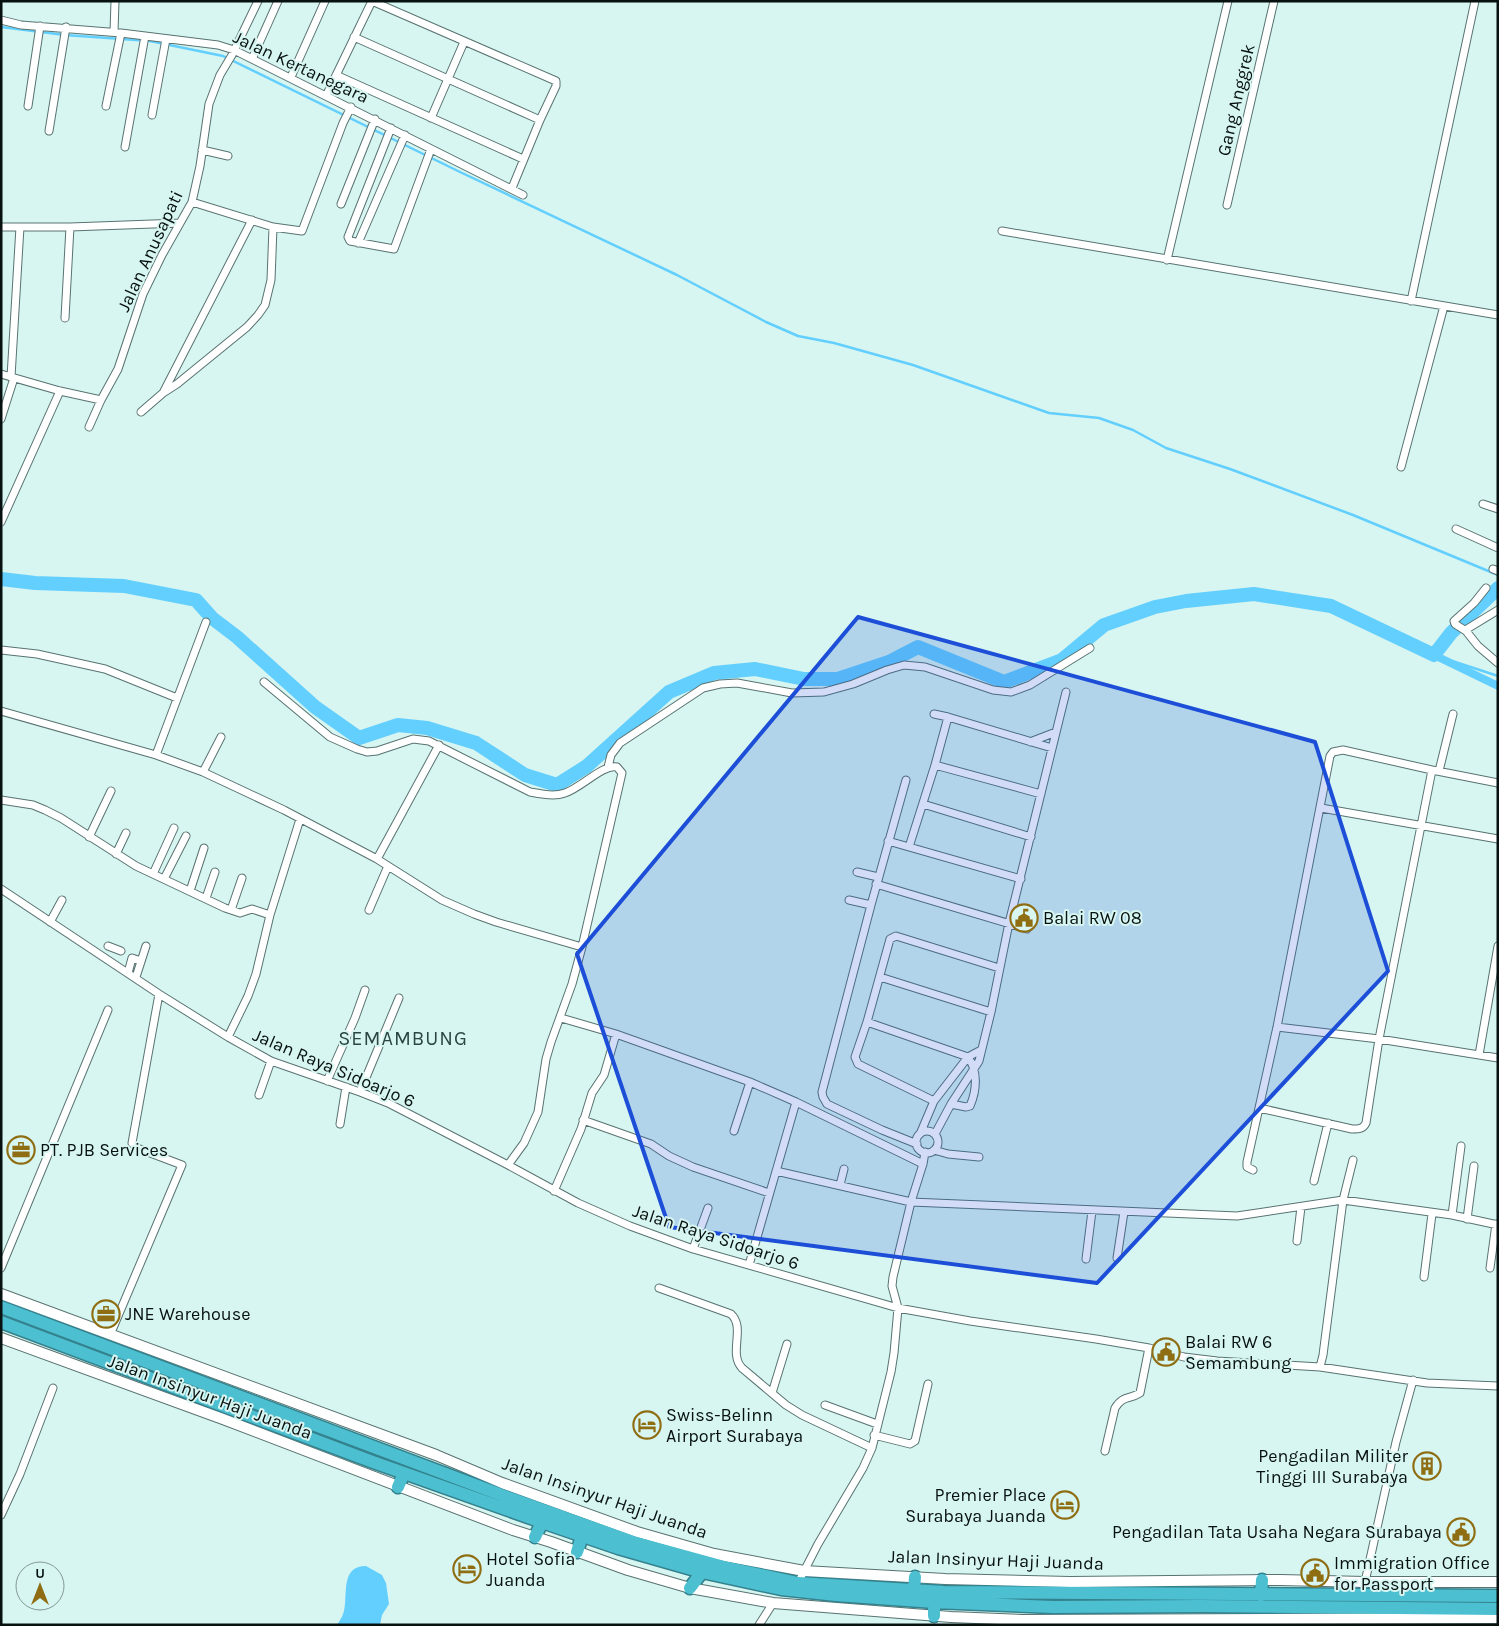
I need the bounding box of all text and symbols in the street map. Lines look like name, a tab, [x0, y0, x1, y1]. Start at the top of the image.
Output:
street label: Jalan Kertanegara	[230, 26, 372, 108]
street label: Gang Anggrek	[1212, 42, 1260, 158]
street label: Jalan Anusapati	[112, 187, 188, 315]
public building icon: Balai RW 08	[1009, 903, 1039, 933]
place label: Balai RW 08	[1043, 907, 1142, 929]
street label: Jalan Raya Sidoarjo 6	[250, 1024, 418, 1112]
district label: SEMAMBUNG	[338, 1027, 468, 1050]
office icon: PT. PJB Services	[6, 1135, 36, 1165]
place label: PT. PJB Services	[40, 1139, 168, 1161]
street label: Jalan Raya Sidoarjo 6	[630, 1200, 802, 1274]
office icon: JNE Warehouse	[91, 1299, 121, 1329]
place label: JNE Warehouse	[125, 1303, 250, 1325]
place label: Balai RW 6 Semambung	[1185, 1331, 1291, 1374]
public building icon: Balai RW 6 Semambung	[1151, 1337, 1181, 1367]
street label: Jalan Insinyur Haji Juanda	[105, 1350, 315, 1444]
place label: Swiss-Belinn Airport Surabaya	[666, 1404, 803, 1447]
hotel icon: Swiss-Belinn Airport Surabaya	[632, 1410, 662, 1440]
place label: Pengadilan Militer Tinggi III Surabaya	[1256, 1445, 1408, 1488]
building icon: Pengadilan Militer Tinggi III Surabaya	[1412, 1451, 1442, 1481]
street label: Jalan Insinyur Haji Juanda	[499, 1452, 711, 1544]
place label: Premier Place Surabaya Juanda	[905, 1484, 1046, 1527]
hotel icon: Premier Place Surabaya Juanda	[1050, 1490, 1080, 1520]
public building icon: Pengadilan Tata Usaha Negara Surabaya	[1446, 1517, 1476, 1547]
place label: Pengadilan Tata Usaha Negara Surabaya	[1112, 1521, 1442, 1543]
street label: Jalan Insinyur Haji Juanda	[888, 1545, 1104, 1575]
place label: Hotel Sofia Juanda	[486, 1548, 575, 1591]
place label: Immigration Office for Passport	[1334, 1552, 1490, 1595]
hotel icon: Hotel Sofia Juanda	[452, 1554, 482, 1584]
public building icon: Immigration Office for Passport	[1300, 1558, 1330, 1588]
north arrow	[15, 1561, 65, 1611]
text: U	[35, 1565, 45, 1582]

